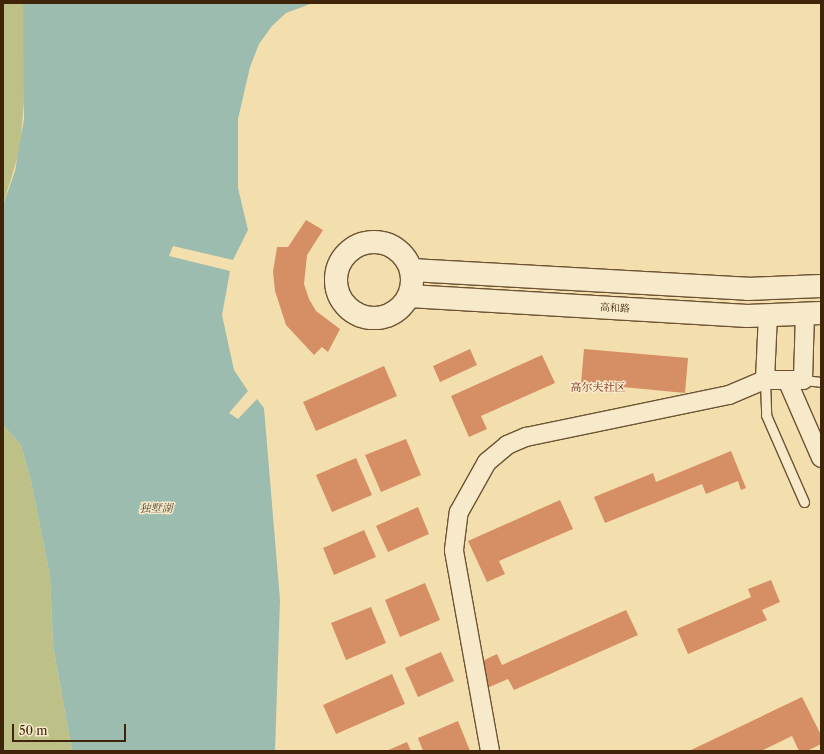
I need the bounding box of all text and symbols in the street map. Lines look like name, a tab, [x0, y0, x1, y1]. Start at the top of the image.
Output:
street label: 高和路	[600, 301, 630, 315]
district label: 高尔夫社区	[571, 380, 625, 394]
water label: 独墅湖	[140, 501, 172, 515]
scale bar	[14, 716, 128, 742]
text: 50 m	[19, 723, 48, 738]

